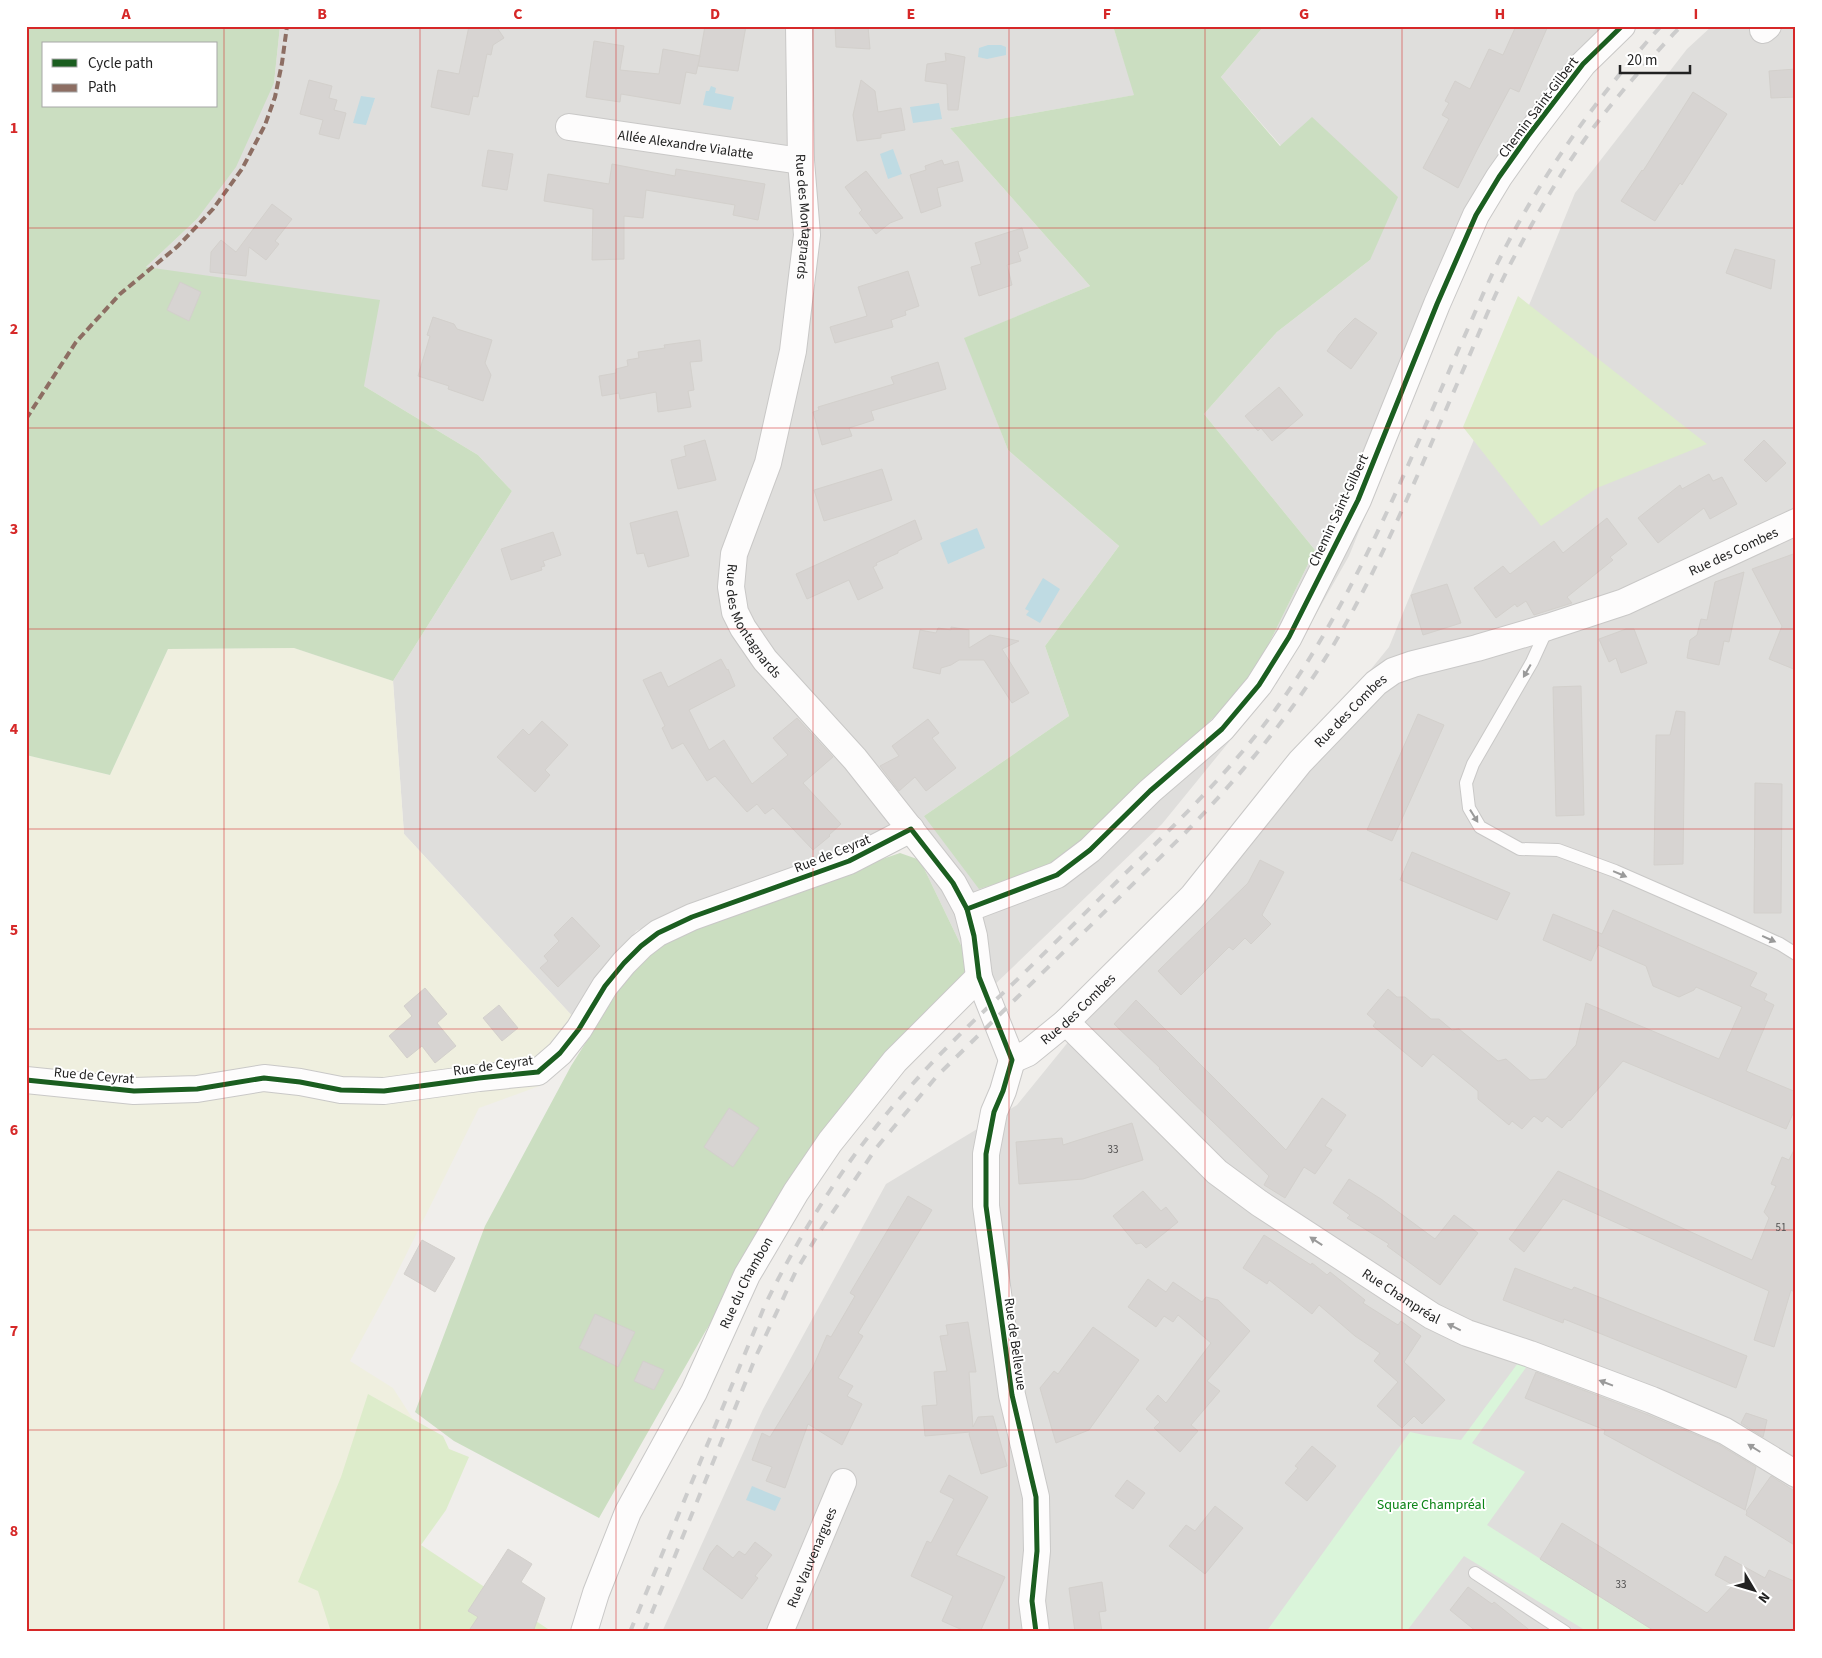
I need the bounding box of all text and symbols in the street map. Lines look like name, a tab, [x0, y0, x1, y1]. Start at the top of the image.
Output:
text: A	[120, 3, 131, 25]
text: B	[317, 3, 327, 25]
text: C	[513, 3, 523, 25]
text: D	[710, 3, 720, 25]
text: E	[907, 3, 915, 25]
text: F	[1103, 3, 1111, 25]
text: G	[1299, 3, 1309, 25]
text: H	[1495, 3, 1505, 25]
text: I	[1694, 3, 1698, 25]
legend	[42, 42, 218, 108]
scale bar	[1620, 42, 1690, 74]
text: 20 m	[1627, 50, 1657, 71]
text: Cycle path	[88, 53, 153, 74]
street label: Chemin Saint-Gilbert	[1494, 53, 1584, 162]
text: Path	[88, 77, 116, 98]
text: 1	[10, 117, 18, 139]
street label: Allée Alexandre Vialatte	[616, 125, 755, 165]
street label: Rue des Montagnards	[790, 154, 816, 281]
text: 2	[10, 318, 18, 340]
street label: Chemin Saint-Gilbert	[1304, 451, 1374, 570]
text: 3	[10, 518, 18, 540]
street label: Rue des Combes	[1686, 523, 1782, 582]
street label: Rue des Montagnards	[720, 563, 786, 683]
one-way arrow	[1522, 664, 1531, 678]
street label: Rue des Combes	[1310, 669, 1391, 752]
text: 4	[10, 718, 19, 740]
one-way arrow	[1469, 810, 1478, 823]
street label: Rue de Ceyrat	[791, 829, 874, 878]
one-way arrow	[1613, 870, 1627, 878]
text: 5	[10, 919, 18, 941]
one-way arrow	[1762, 936, 1776, 944]
street label: Rue des Combes	[1036, 969, 1121, 1050]
street label: Rue de Ceyrat	[452, 1050, 535, 1081]
street label: Rue de Ceyrat	[53, 1063, 135, 1089]
text: 6	[10, 1119, 18, 1141]
house number: 33	[1108, 1142, 1118, 1157]
house number: 51	[1776, 1220, 1786, 1235]
street label: Rue du Chambon	[715, 1233, 778, 1332]
one-way arrow	[1309, 1236, 1323, 1245]
street label: Rue Champréal	[1358, 1264, 1444, 1330]
street label: Rue de Bellevue	[999, 1297, 1031, 1392]
text: 7	[10, 1320, 18, 1342]
one-way arrow	[1446, 1322, 1461, 1331]
one-way arrow	[1599, 1378, 1613, 1386]
one-way arrow	[1748, 1444, 1761, 1453]
park label: Square Champréal	[1377, 1495, 1486, 1515]
street label: Rue Vauvenargues	[782, 1504, 842, 1611]
text: 8	[10, 1520, 18, 1542]
north arrow	[1730, 1566, 1780, 1616]
house number: 33	[1616, 1577, 1626, 1592]
text: N	[1753, 1588, 1774, 1607]

